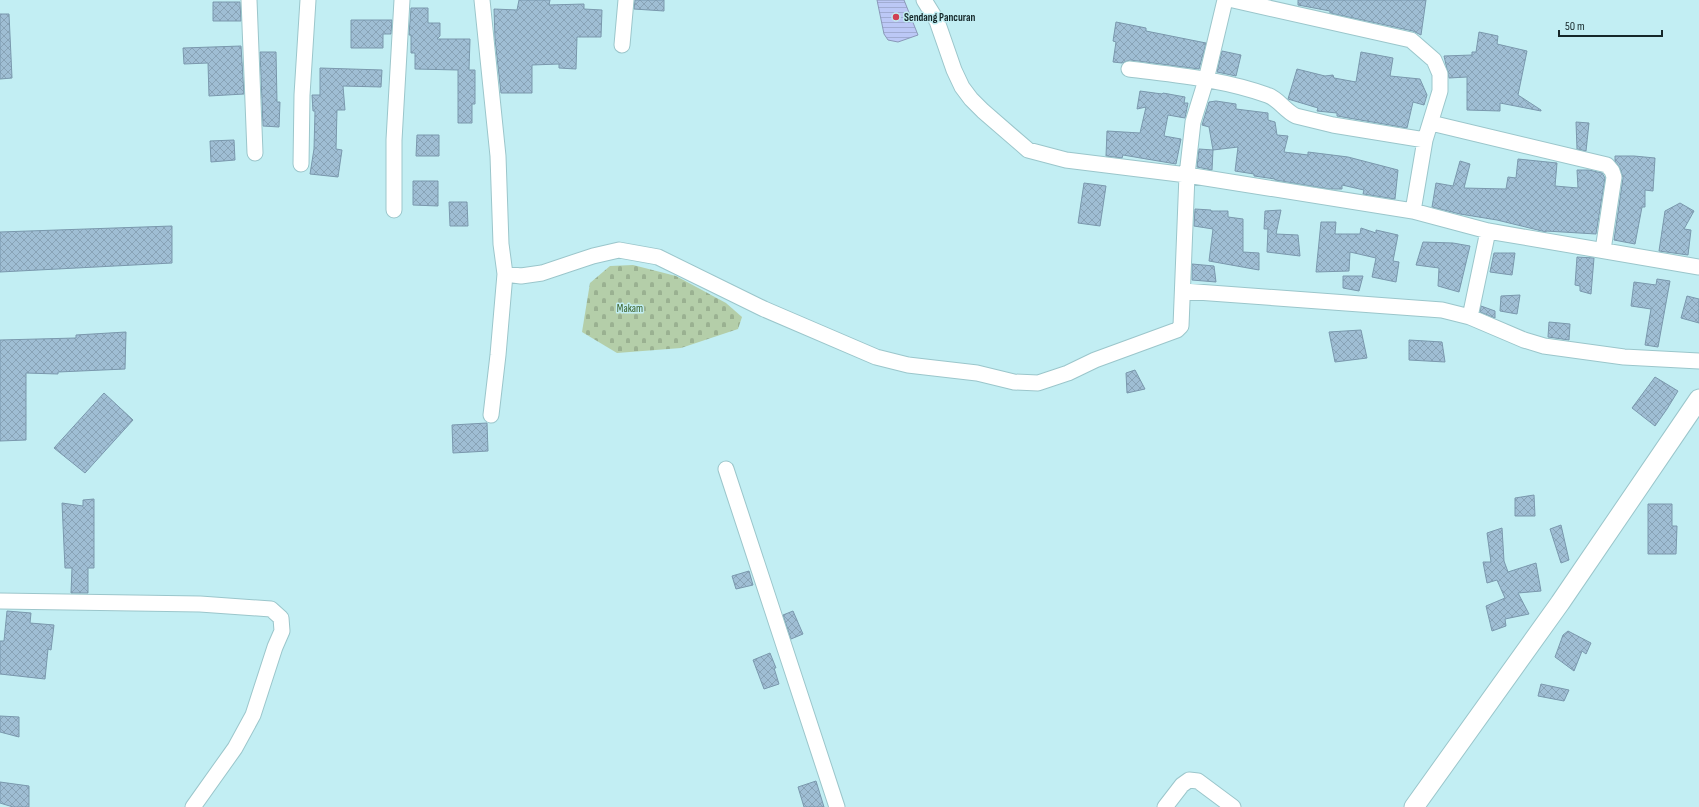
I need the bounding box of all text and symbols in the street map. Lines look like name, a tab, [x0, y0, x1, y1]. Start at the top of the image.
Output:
place label: Sendang Pancuran	[904, 11, 976, 24]
marker: Sendang Pancuran	[891, 12, 901, 22]
scale bar	[1559, 12, 1662, 38]
text: 50 m	[1565, 19, 1585, 34]
park label: Makam	[617, 302, 643, 315]

